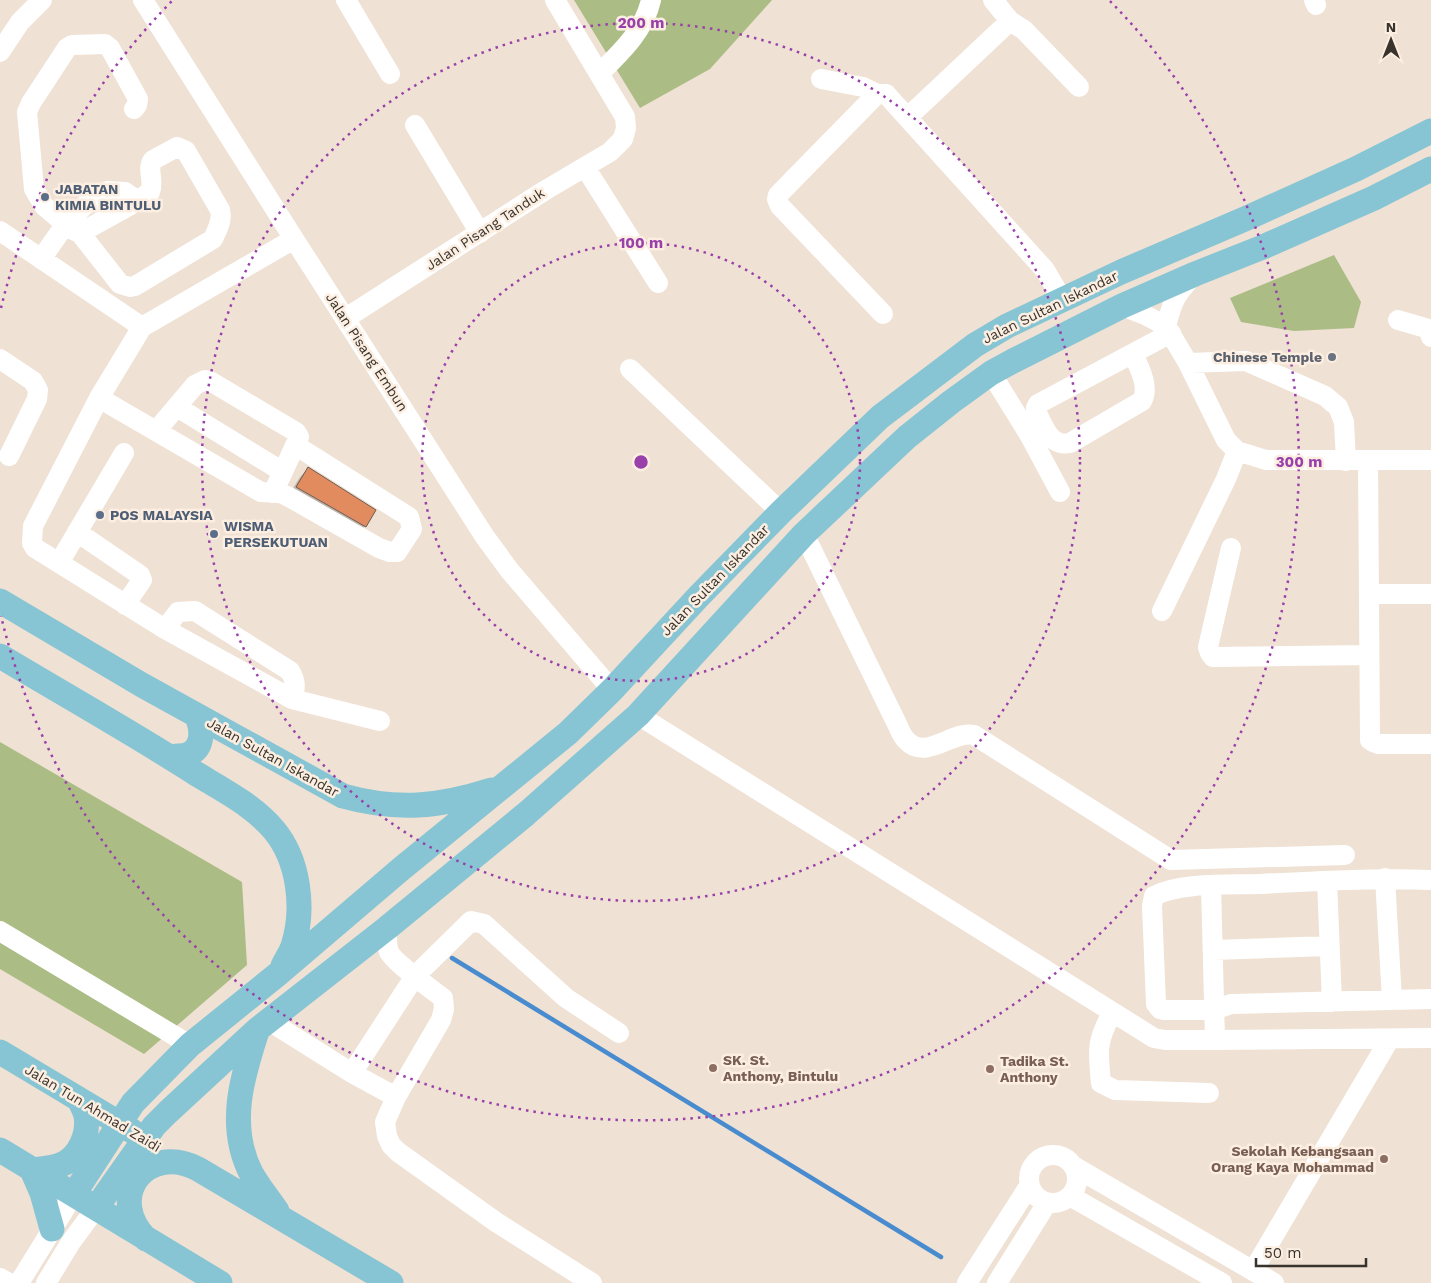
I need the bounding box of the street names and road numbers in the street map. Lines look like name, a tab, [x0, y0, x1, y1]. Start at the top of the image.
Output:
street label: Jalan Pisang Tanduk	[423, 185, 547, 273]
street label: Jalan Sultan Iskandar	[980, 267, 1120, 347]
street label: Jalan Pisang Embun	[323, 290, 411, 414]
street label: Jalan Sultan Iskandar	[658, 521, 772, 639]
street label: Jalan Sultan Iskandar	[204, 714, 342, 800]
street label: Jalan Tun Ahmad Zaidi	[22, 1061, 164, 1155]

